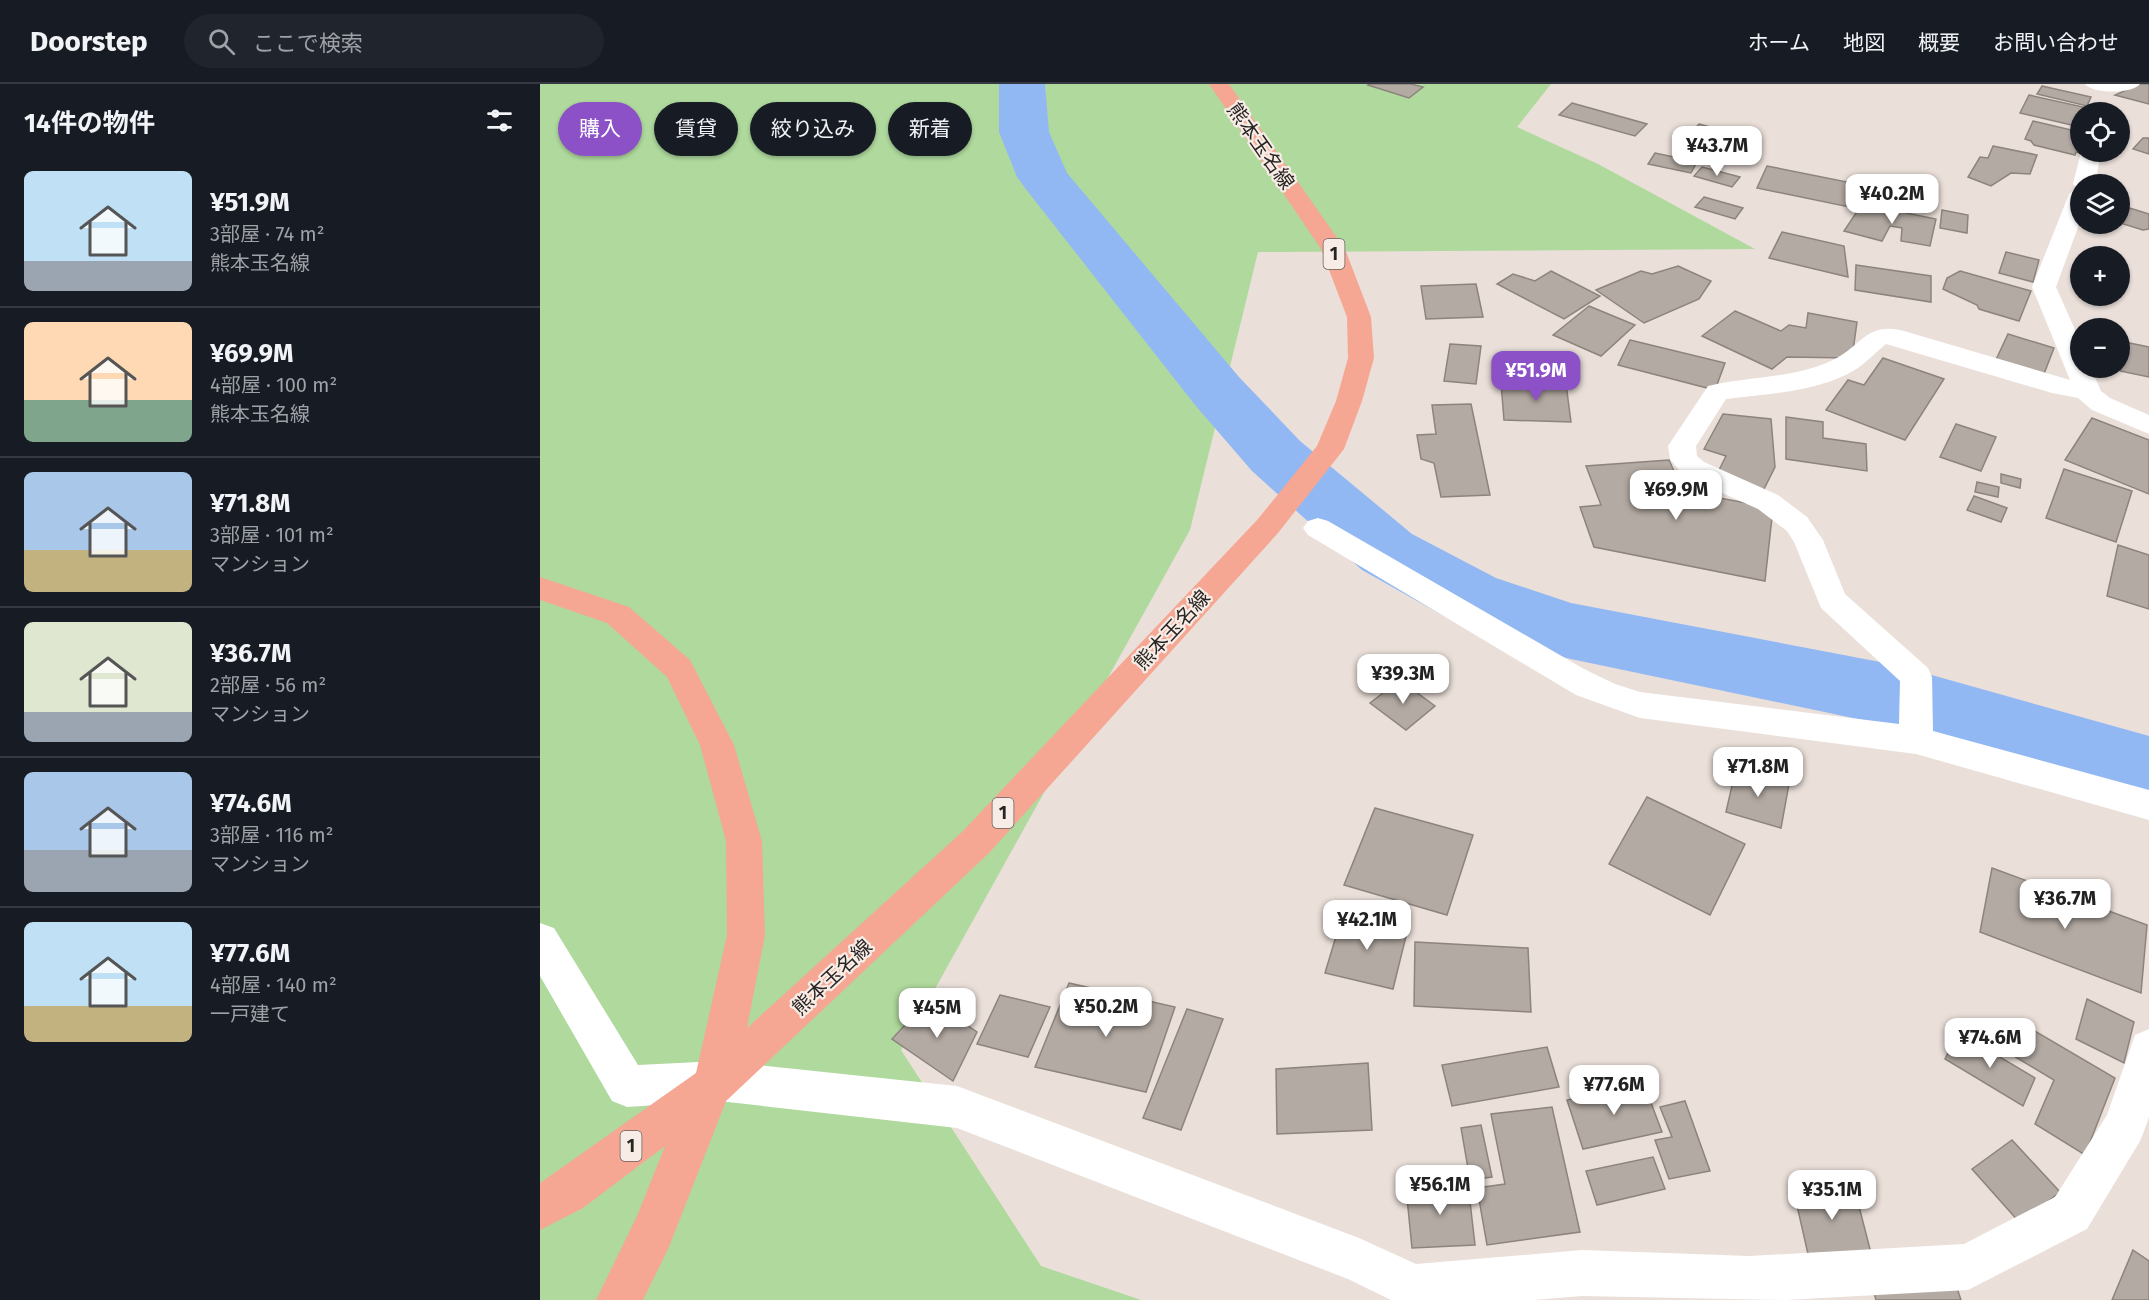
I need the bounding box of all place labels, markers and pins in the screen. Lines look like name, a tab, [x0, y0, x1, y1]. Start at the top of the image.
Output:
pin: ¥43.7M	[1668, 126, 1766, 177]
pin: ¥40.2M	[1843, 174, 1941, 225]
pin: ¥51.9M	[1487, 351, 1585, 402]
pin: ¥69.9M	[1627, 470, 1725, 521]
pin: ¥39.3M	[1354, 654, 1452, 705]
pin: ¥71.8M	[1709, 747, 1807, 798]
pin: ¥36.7M	[2016, 879, 2114, 930]
pin: ¥42.1M	[1318, 900, 1416, 951]
pin: ¥50.2M	[1057, 987, 1155, 1038]
pin: ¥45M	[901, 988, 973, 1039]
pin: ¥74.6M	[1941, 1018, 2039, 1069]
pin: ¥77.6M	[1565, 1065, 1663, 1116]
pin: ¥56.1M	[1391, 1165, 1489, 1216]
pin: ¥35.1M	[1783, 1170, 1881, 1221]

